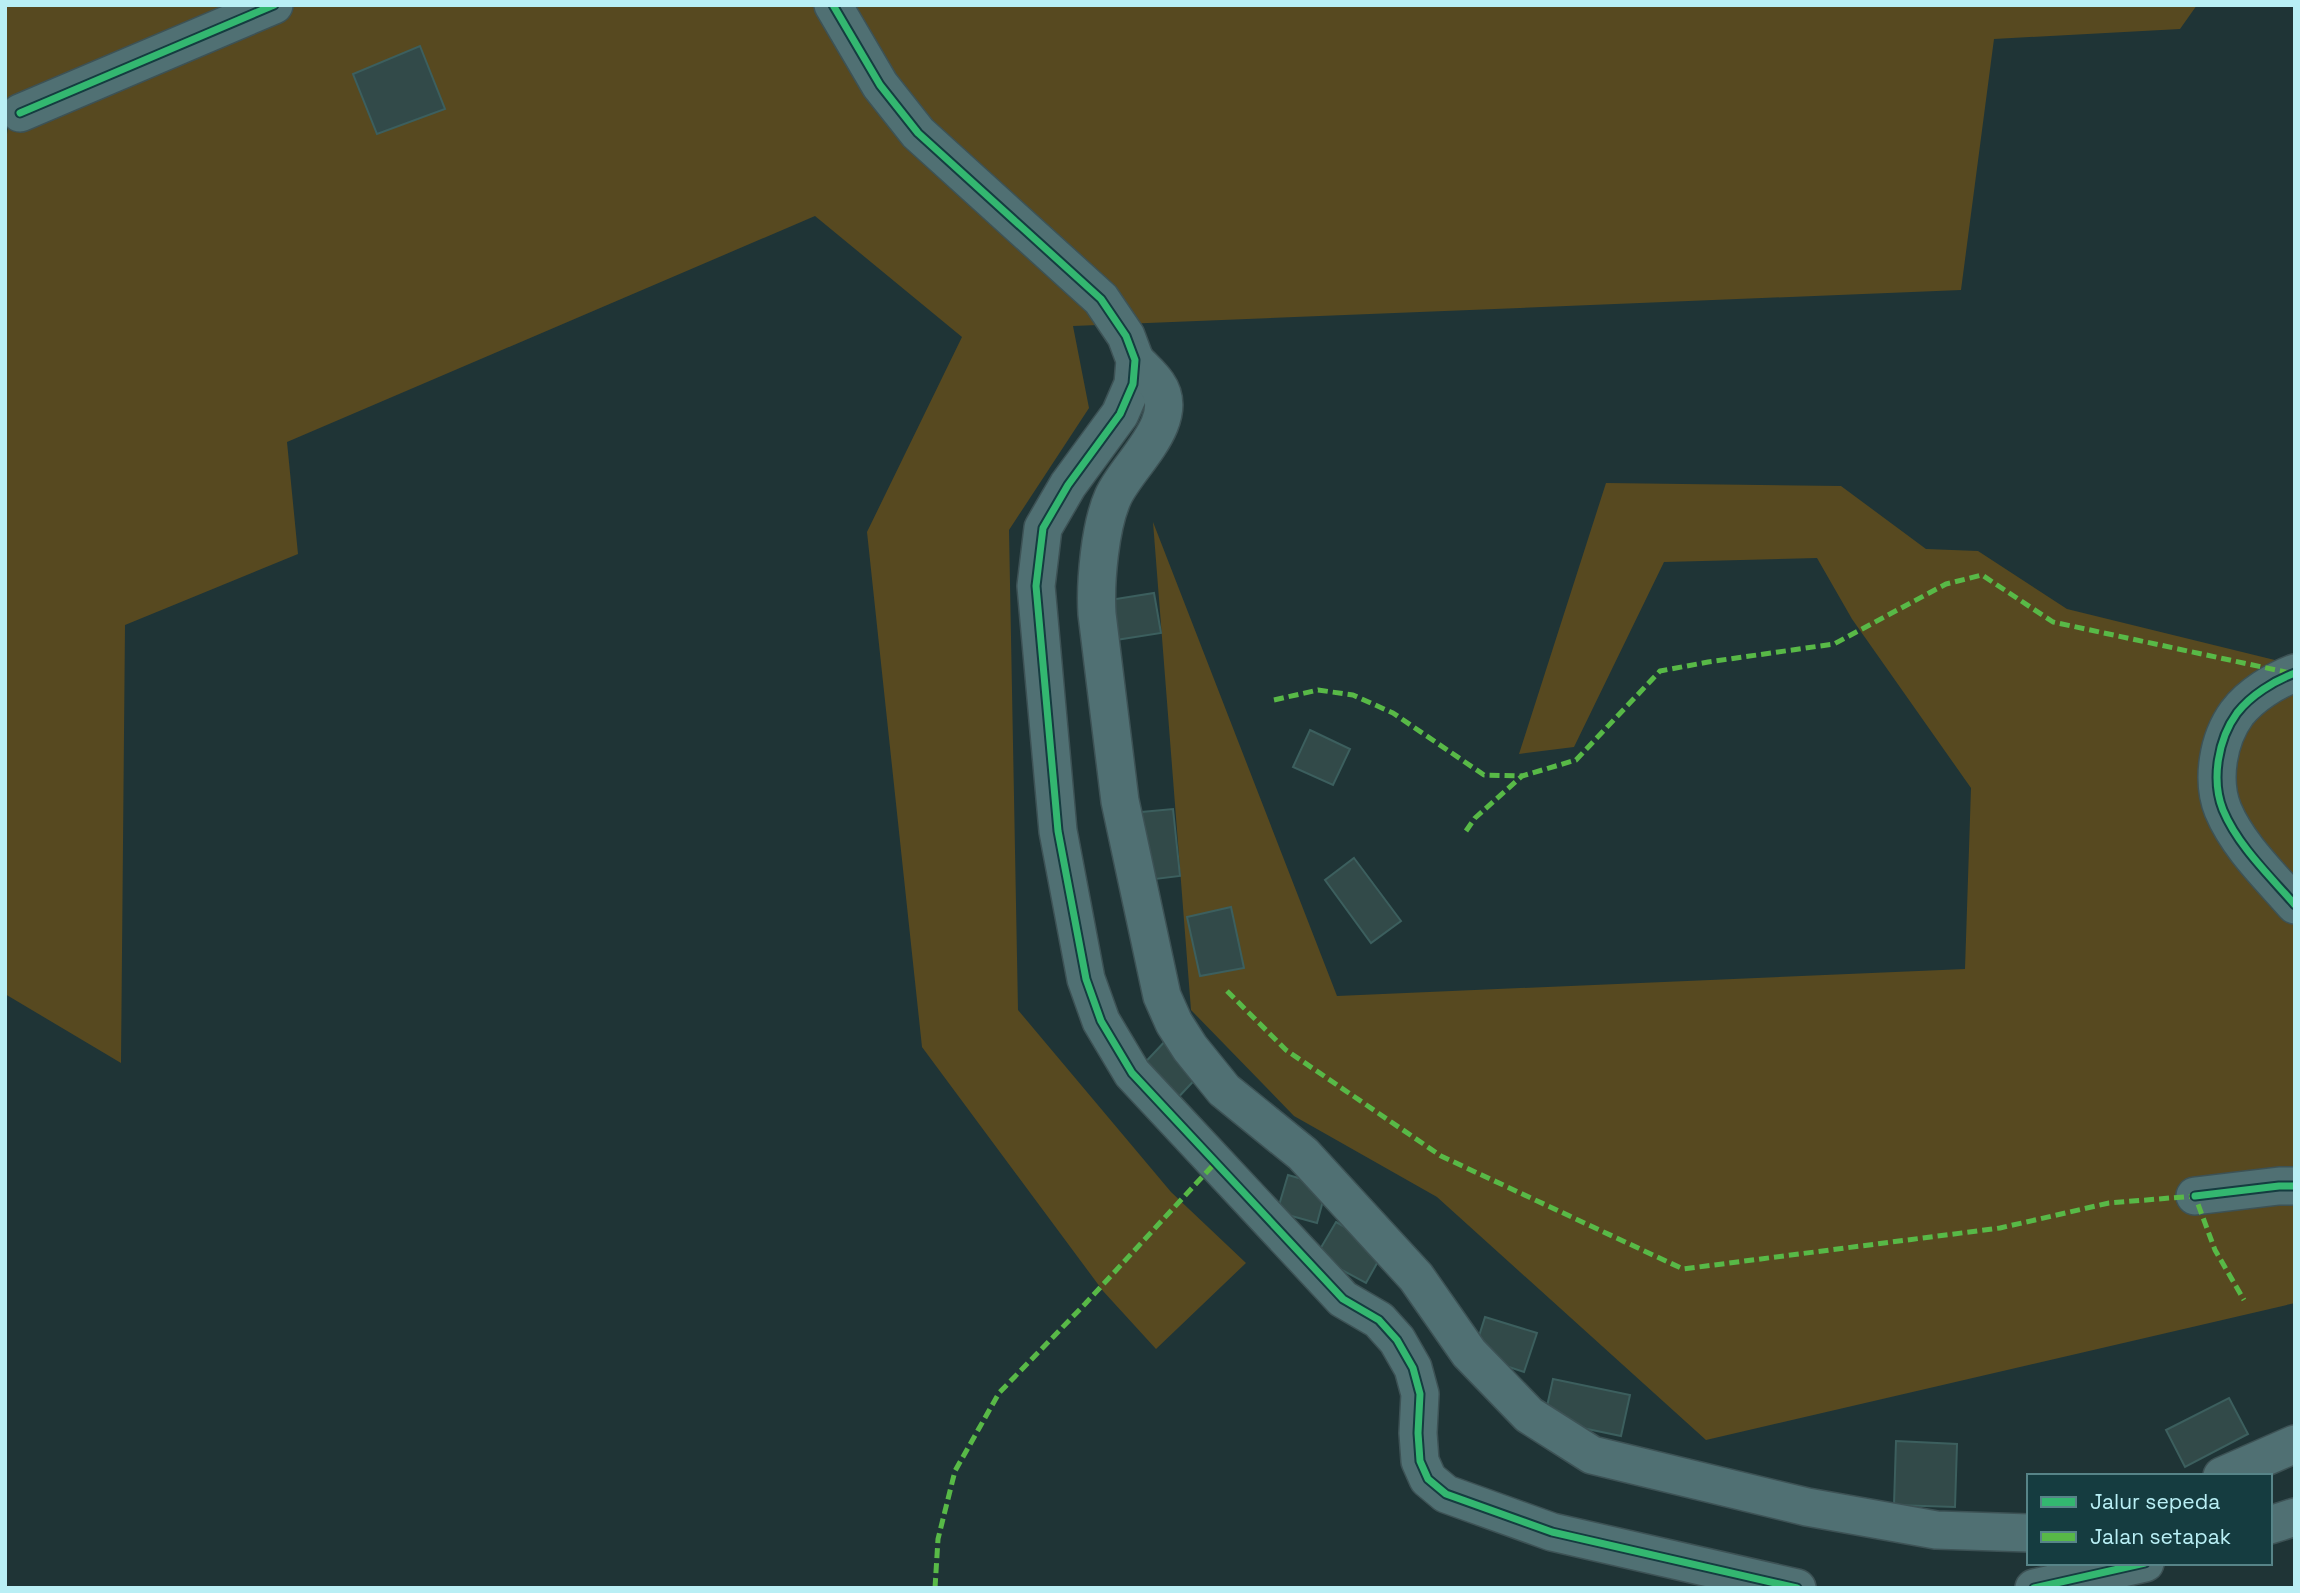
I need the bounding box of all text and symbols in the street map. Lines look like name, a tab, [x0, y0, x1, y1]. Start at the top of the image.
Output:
legend	[2027, 1474, 2272, 1565]
text: Jalur sepeda	[2090, 1488, 2220, 1515]
text: Jalan setapak	[2090, 1523, 2231, 1550]

